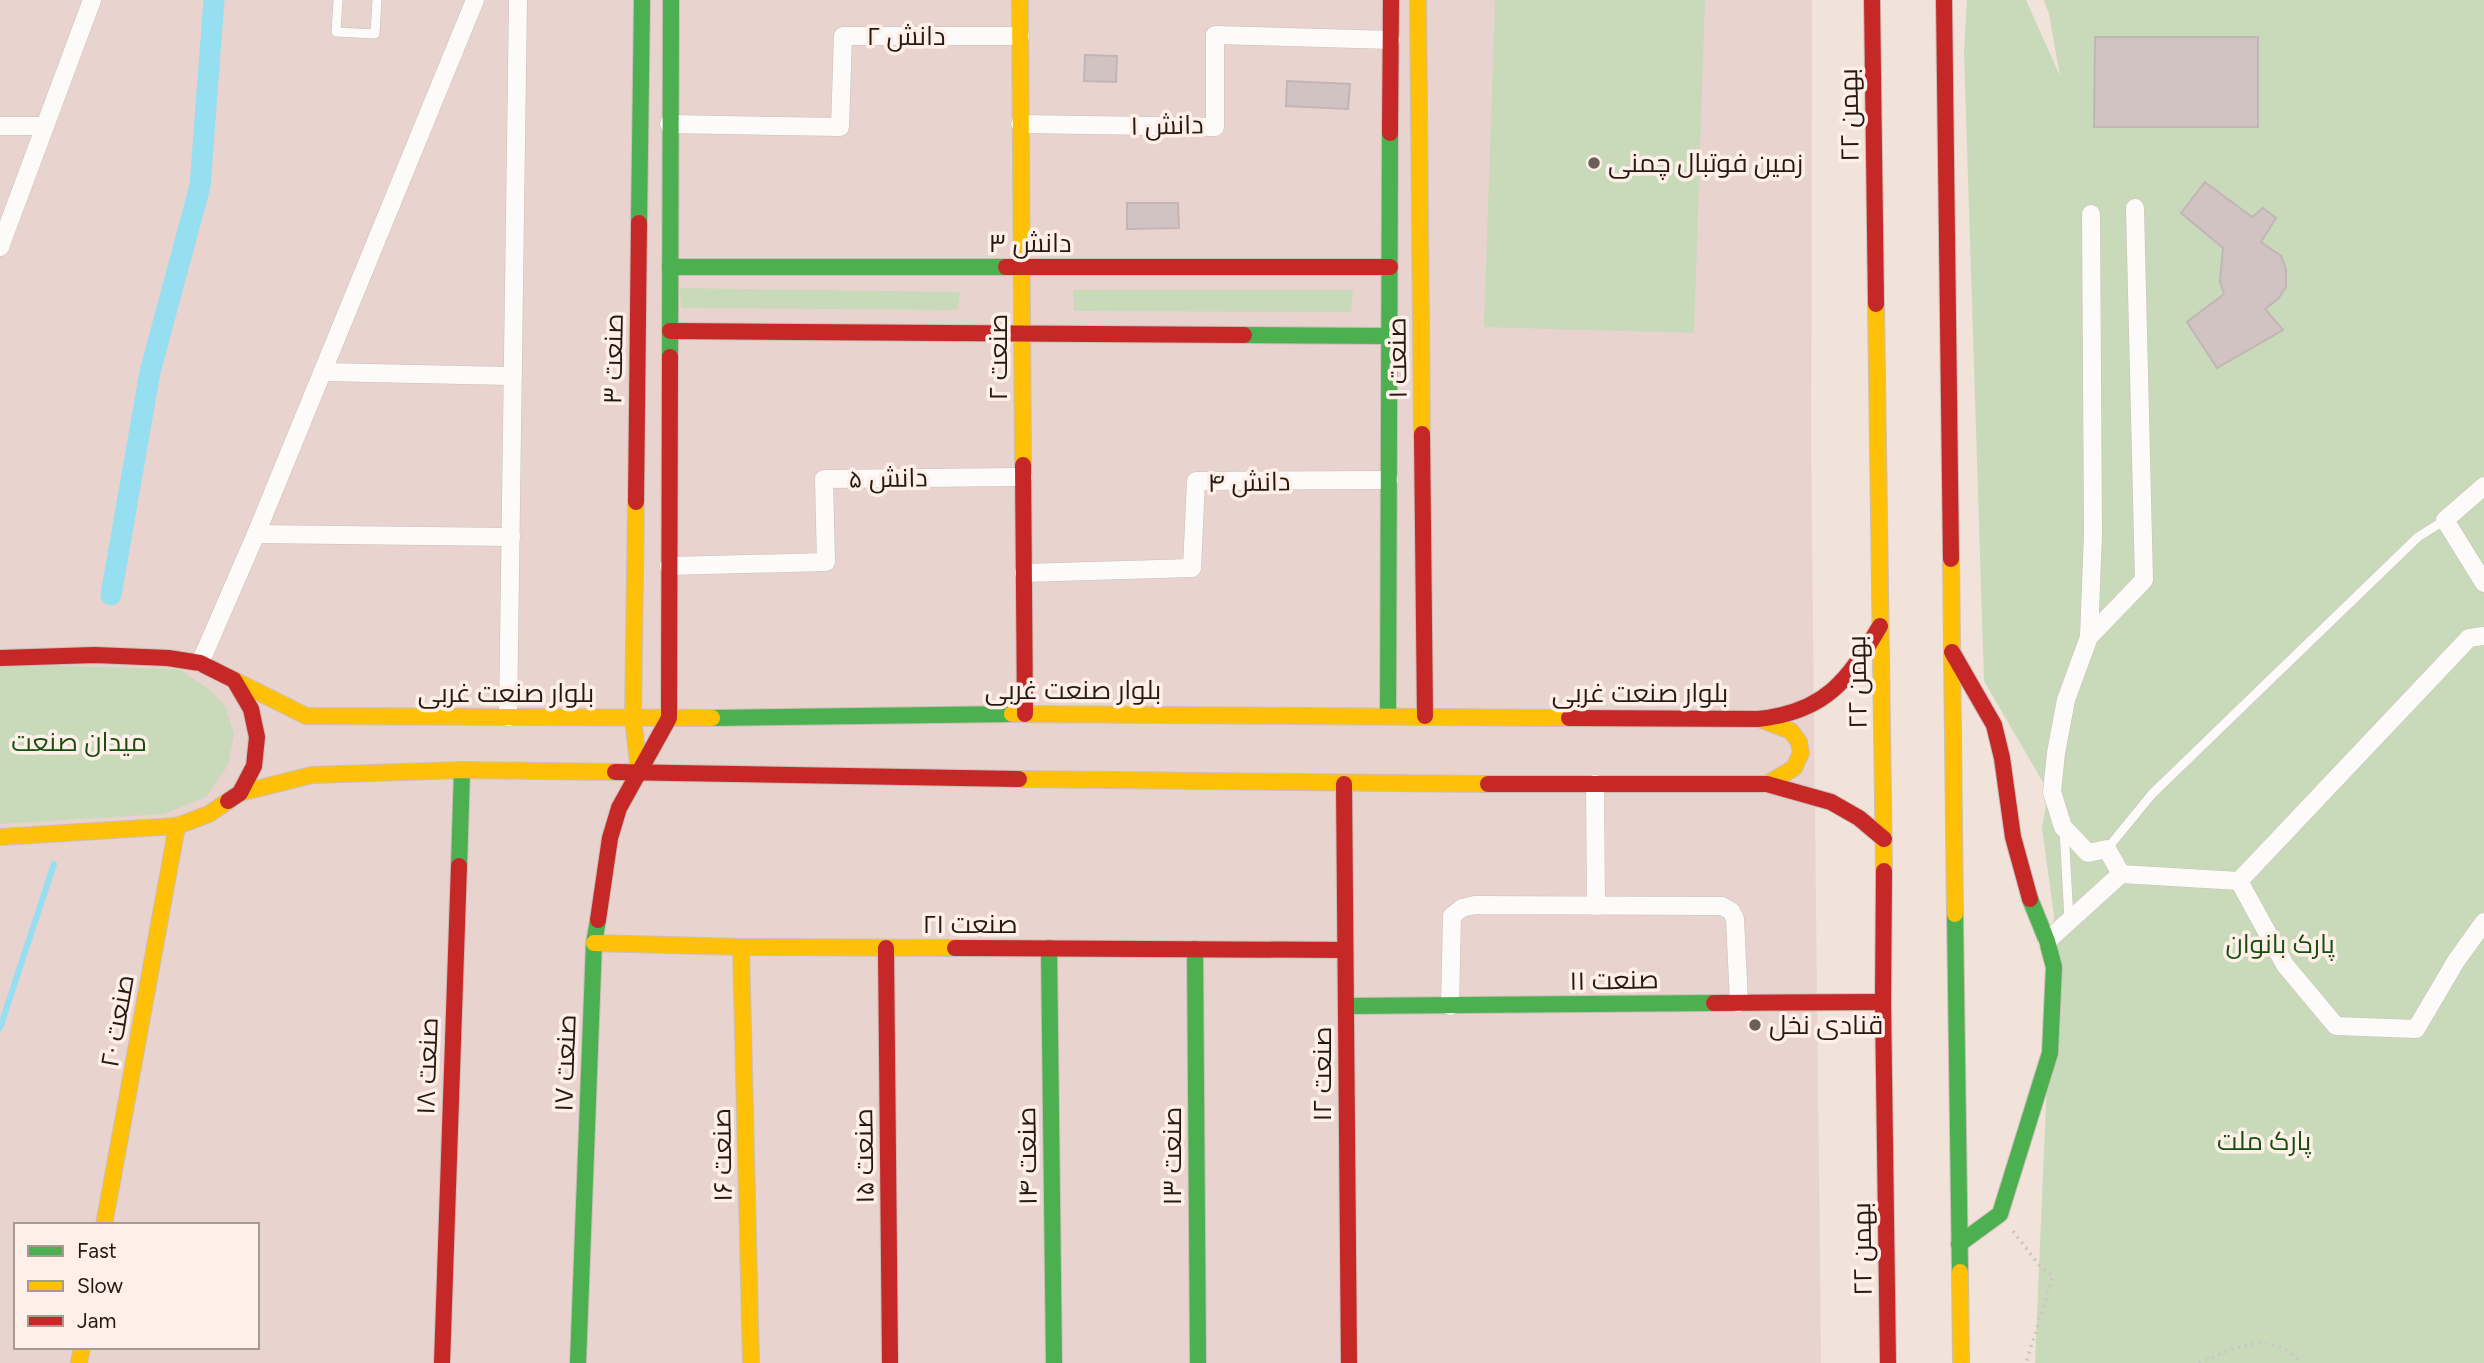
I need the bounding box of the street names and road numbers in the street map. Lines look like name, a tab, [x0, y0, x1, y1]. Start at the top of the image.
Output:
street label: دانش ۲	[866, 20, 946, 52]
street label: ۲۲ بهمن	[1832, 68, 1866, 162]
street label: دانش ۱	[1130, 108, 1204, 142]
street label: دانش ۳	[989, 227, 1071, 259]
street label: صنعت ۳	[596, 313, 630, 405]
street label: صنعت ۲	[982, 314, 1014, 400]
street label: صنعت ۱	[1380, 317, 1414, 399]
street label: دانش ۵	[848, 461, 928, 495]
street label: دانش ۴	[1207, 465, 1291, 499]
street label: ۲۲ بهمن	[1840, 635, 1874, 729]
street label: بلوار صنعت غربی	[985, 674, 1161, 706]
street label: بلوار صنعت غربی	[418, 677, 594, 709]
street label: بلوار صنعت غربی	[1552, 677, 1728, 709]
street label: صنعت ۲۱	[923, 908, 1017, 940]
street label: صنعت ۱۱	[1569, 963, 1659, 997]
street label: صنعت ۲۰	[93, 972, 141, 1070]
street label: صنعت ۱۷	[547, 1014, 583, 1112]
street label: صنعت ۱۸	[409, 1017, 445, 1115]
street label: صنعت ۱۲	[1306, 1027, 1338, 1121]
street label: صنعت ۱۴	[1010, 1106, 1044, 1206]
street label: صنعت ۱۳	[1156, 1107, 1188, 1205]
street label: صنعت ۱۶	[705, 1108, 739, 1202]
street label: صنعت ۱۵	[847, 1108, 881, 1204]
street label: ۲۲ بهمن	[1845, 1202, 1879, 1296]

